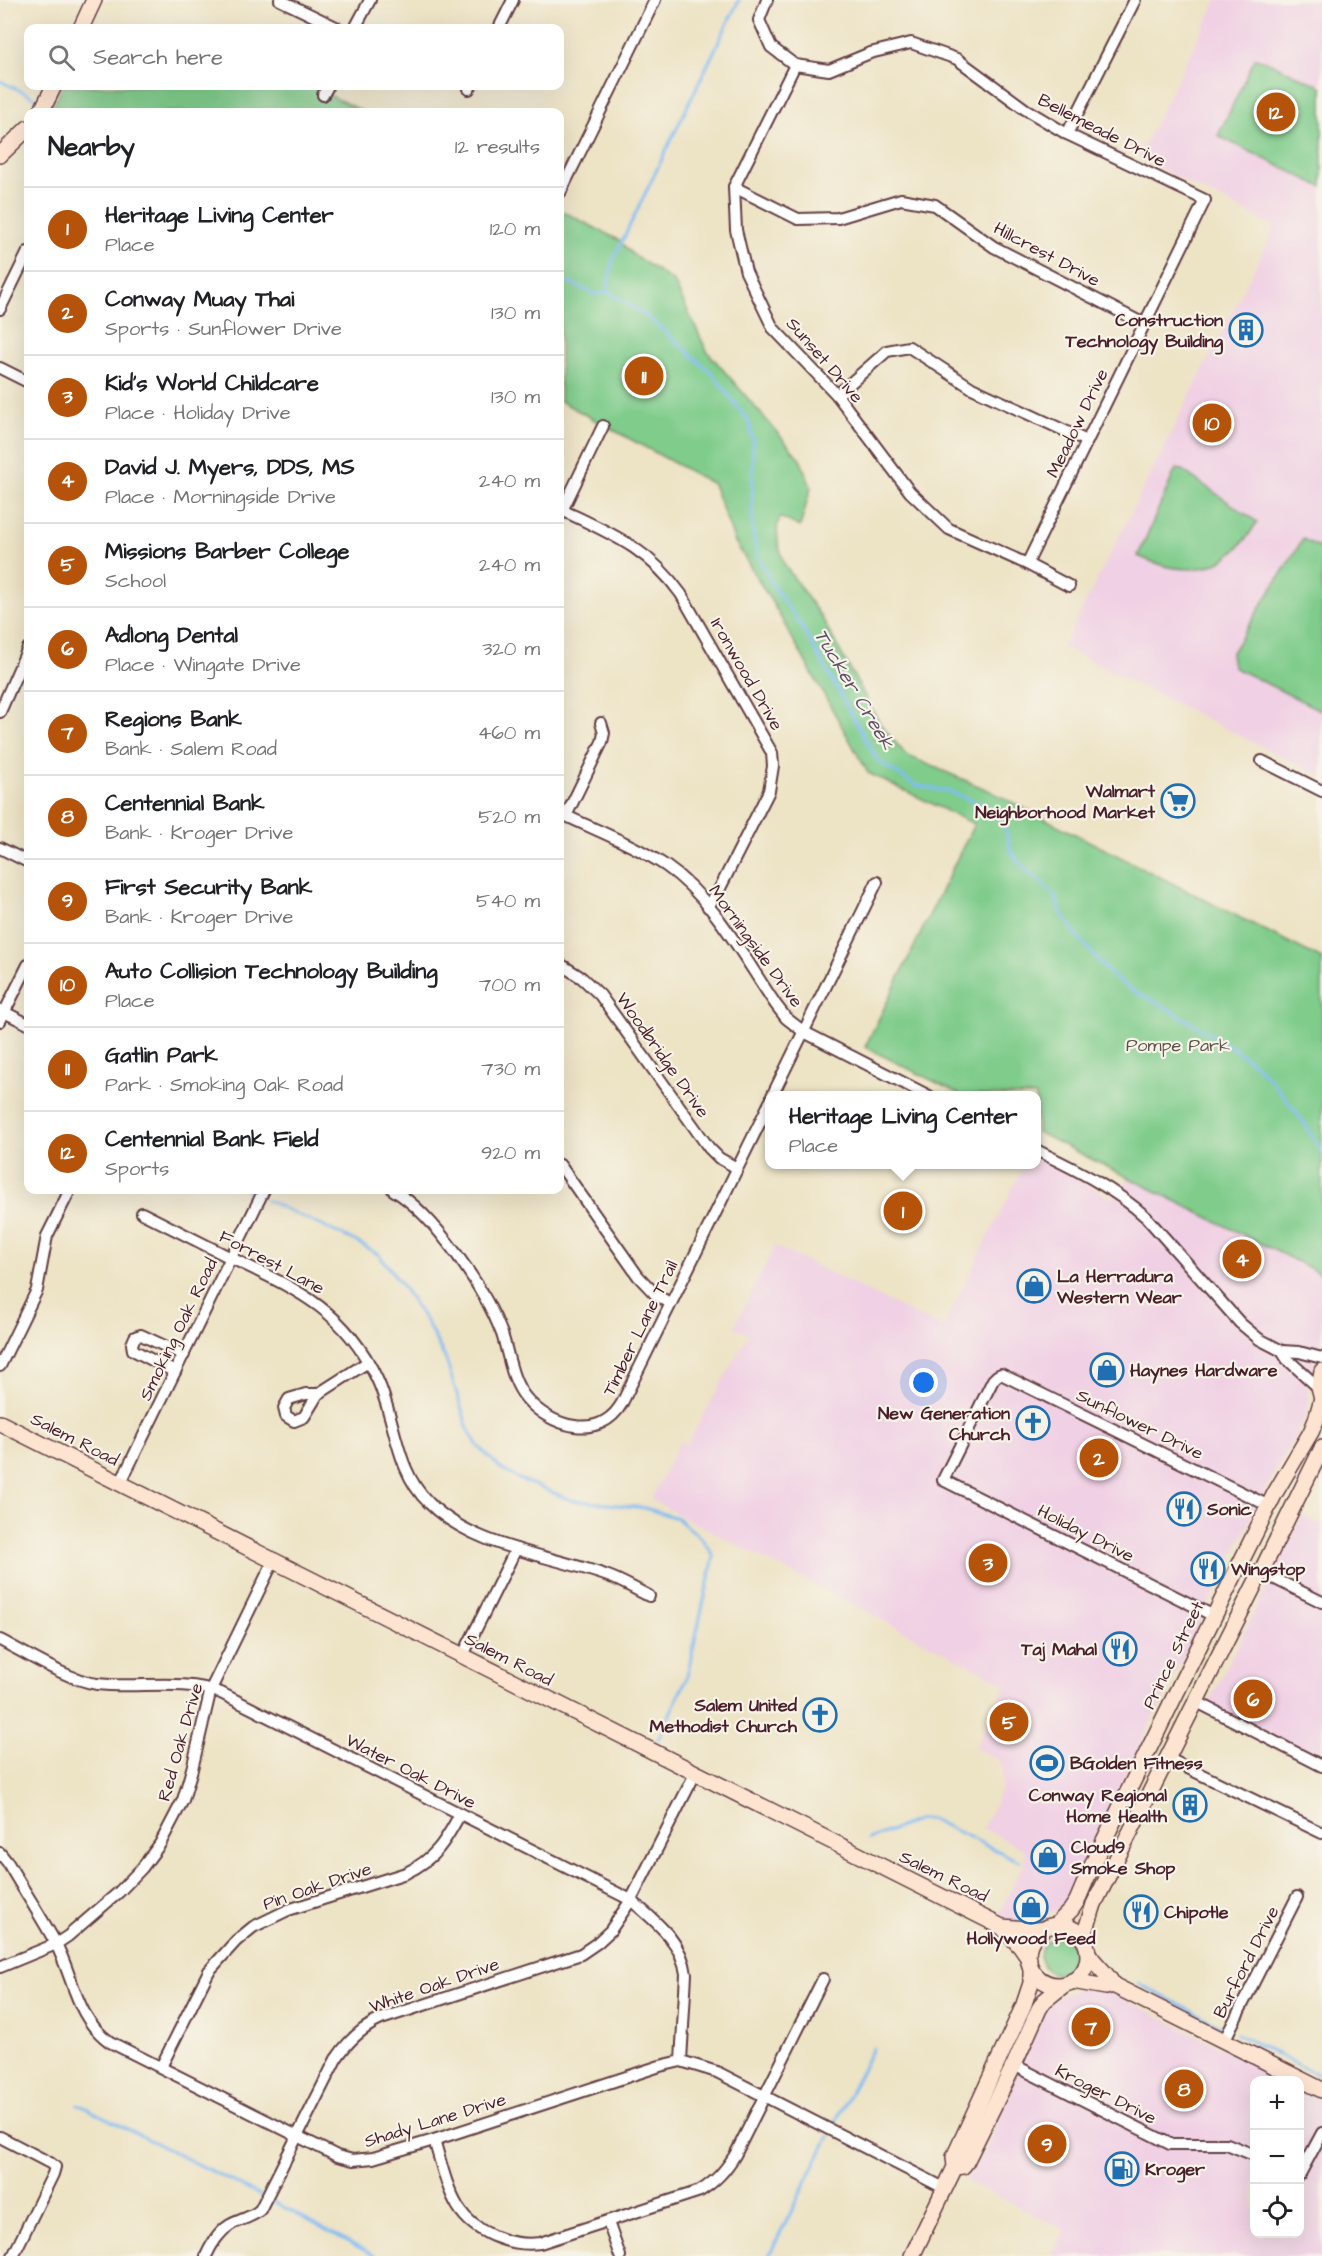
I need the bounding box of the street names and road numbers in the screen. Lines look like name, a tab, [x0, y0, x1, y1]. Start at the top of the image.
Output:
street label: Bellemeade Drive	[1034, 87, 1170, 174]
street label: Hillcrest Drive	[989, 216, 1105, 293]
street label: Sunset Drive	[780, 312, 869, 409]
street label: Meadow Drive	[1040, 364, 1115, 482]
street label: Ironwood Drive	[704, 613, 789, 735]
street label: Morningside Drive	[702, 880, 809, 1014]
street label: Woodbridge Drive	[609, 987, 715, 1124]
street label: Forrest Lane	[215, 1224, 329, 1301]
street label: Smoking Oak Road	[133, 1254, 225, 1405]
street label: Timber Lane Trail	[597, 1256, 684, 1400]
street label: Sunflower Drive	[1072, 1383, 1208, 1466]
street label: Salem Road	[26, 1407, 123, 1472]
street label: Holiday Drive	[1033, 1498, 1139, 1570]
street label: Prince Street	[1137, 1597, 1211, 1713]
street label: Salem Road	[460, 1627, 557, 1692]
street label: Red Oak Drive	[152, 1680, 209, 1804]
street label: Water Oak Drive	[341, 1728, 480, 1815]
street label: Salem Road	[895, 1844, 992, 1909]
street label: Pin Oak Drive	[260, 1856, 375, 1917]
street label: Burford Drive	[1208, 1902, 1285, 2022]
street label: White Oak Drive	[366, 1951, 503, 2019]
street label: Kroger Drive	[1050, 2058, 1161, 2132]
street label: Shady Lane Drive	[361, 2087, 510, 2155]

